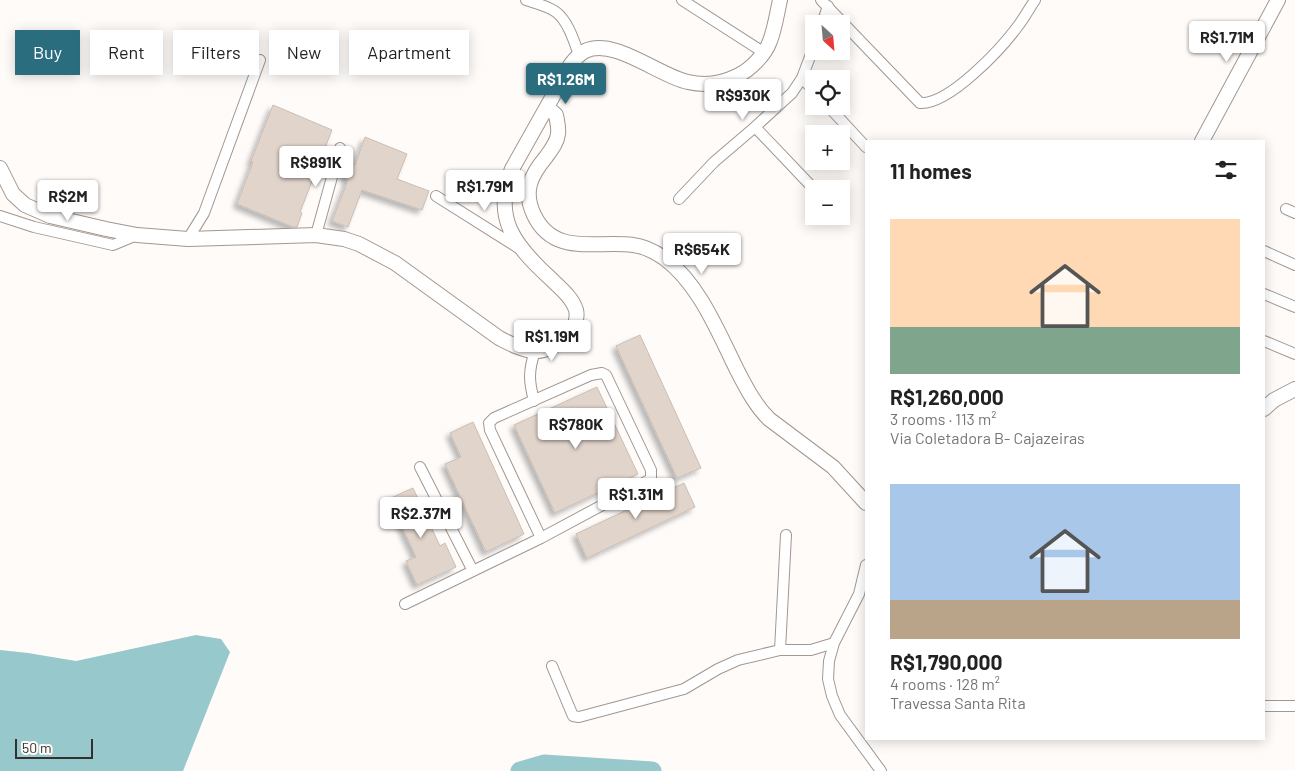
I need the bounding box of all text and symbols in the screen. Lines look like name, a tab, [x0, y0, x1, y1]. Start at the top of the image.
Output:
north arrow	[805, 15, 850, 60]
map controls	[805, 15, 850, 225]
pin: R$1.71M	[1181, 20, 1273, 63]
text: R$1.71M	[1200, 27, 1254, 46]
chip: Buy	[15, 30, 80, 75]
chip: Rent	[90, 30, 163, 75]
chip: Filters	[173, 30, 259, 75]
chip: New	[269, 30, 339, 75]
chip: Apartment	[349, 30, 469, 75]
pin: R$1.26M	[520, 62, 612, 105]
text: R$1.26M	[537, 69, 595, 88]
button: locate	[805, 70, 850, 115]
pin: R$930K	[702, 78, 784, 121]
text: R$930K	[715, 85, 771, 104]
button: +	[805, 125, 850, 170]
pin: R$891K	[275, 146, 357, 188]
text: R$891K	[290, 152, 342, 171]
icon: filters	[1212, 156, 1240, 184]
text: 11 homes	[890, 158, 972, 183]
pin: R$1.79M	[439, 170, 531, 212]
text: R$1.79M	[457, 176, 513, 195]
pin: R$2M	[38, 180, 98, 222]
button: −	[805, 180, 850, 225]
text: R$2M	[48, 186, 88, 205]
pin: R$654K	[661, 232, 743, 275]
text: R$654K	[674, 239, 730, 258]
icon: home	[1020, 251, 1110, 341]
pin: R$1.19M	[506, 320, 598, 362]
text: R$1.19M	[525, 326, 579, 345]
text: R$1,260,000	[890, 384, 1004, 409]
pin: R$780K	[535, 408, 617, 450]
text: 3 rooms · 113 m²	[890, 409, 996, 428]
text: R$780K	[549, 414, 603, 433]
text: Via Coletadora B- Cajazeiras	[890, 428, 1085, 447]
pin: R$1.31M	[590, 478, 682, 520]
text: R$1.31M	[609, 484, 663, 503]
pin: R$2.37M	[375, 496, 467, 539]
text: R$2.37M	[391, 503, 451, 522]
icon: home	[1020, 516, 1110, 606]
text: R$1,790,000	[890, 649, 1002, 674]
text: 4 rooms · 128 m²	[890, 674, 1000, 693]
text: Travessa Santa Rita	[890, 693, 1026, 712]
scale bar	[15, 736, 92, 759]
text: 50 m	[22, 739, 51, 756]

